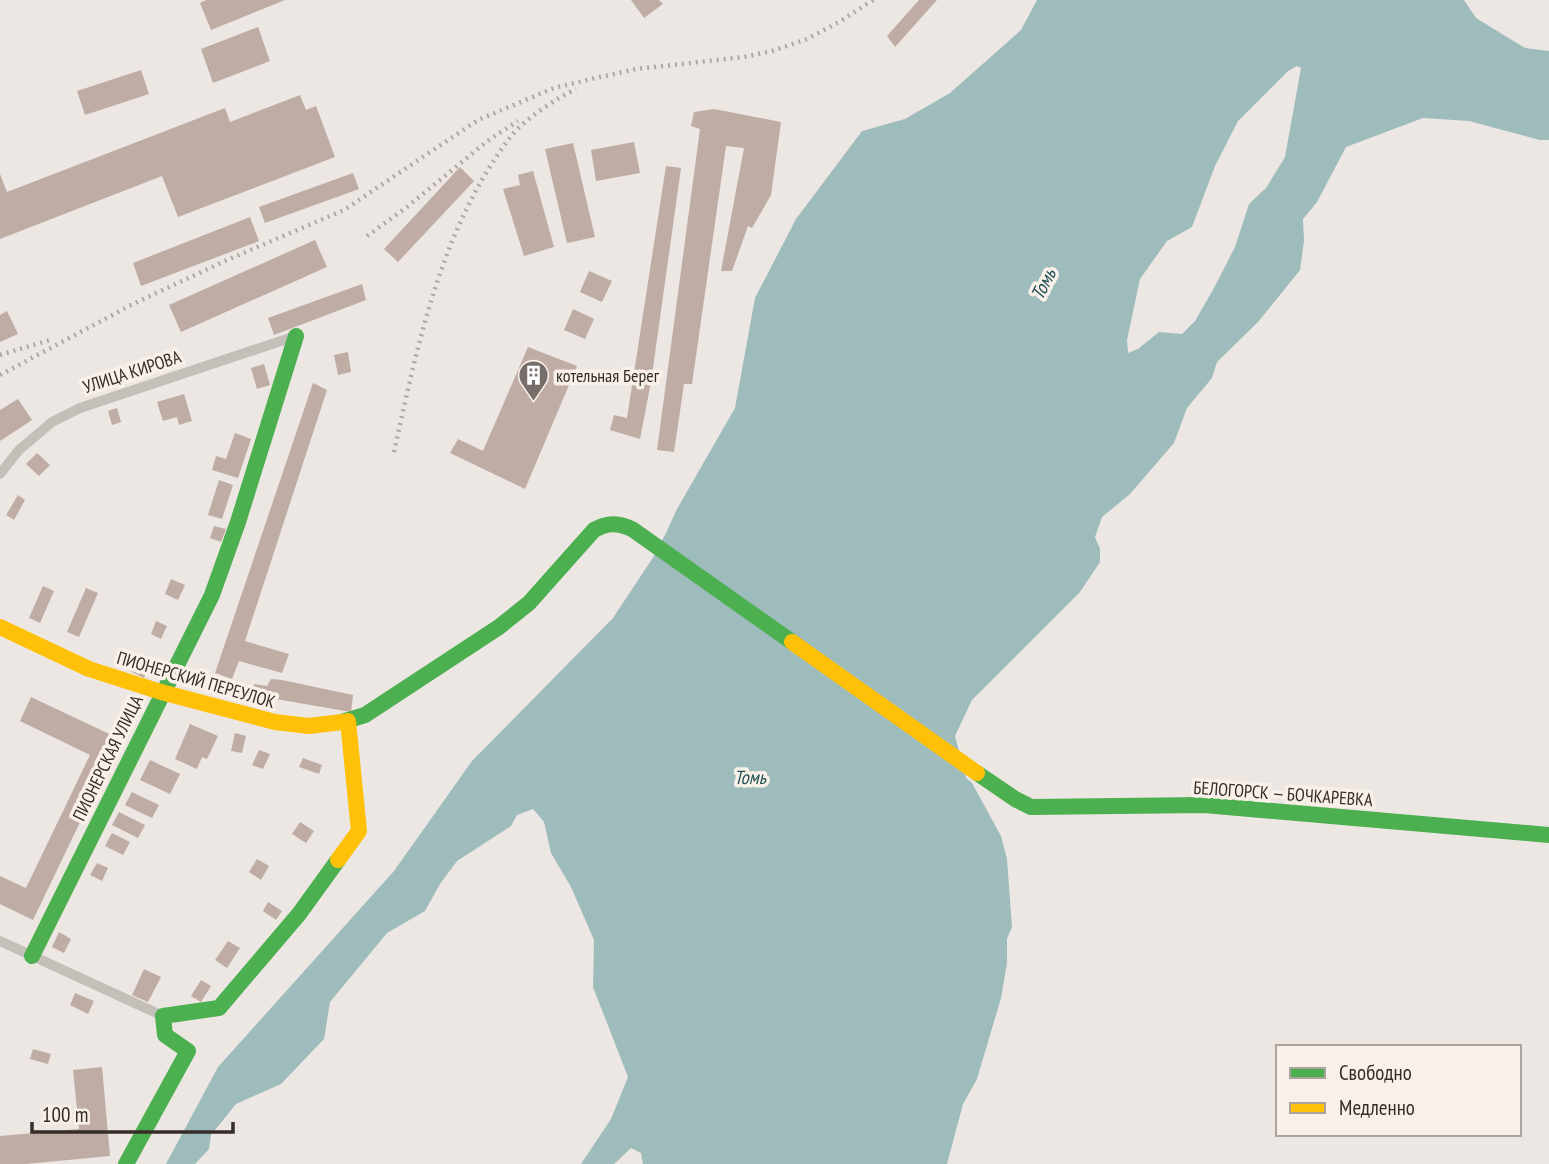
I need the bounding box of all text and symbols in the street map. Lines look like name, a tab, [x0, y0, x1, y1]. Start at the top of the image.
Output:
water label: Томь	[1025, 264, 1061, 304]
street label: УЛИЦА КИРОВА	[80, 345, 184, 398]
building icon: котельная Берег	[516, 359, 550, 403]
place label: котельная Берег	[556, 364, 660, 387]
street label: ПИОНЕРСКИЙ ПЕРЕУЛОК	[114, 646, 278, 713]
street label: ПИОНЕРСКАЯ УЛИЦА	[67, 691, 148, 824]
water label: Томь	[734, 765, 767, 789]
street label: БЕЛОГОРСК — БОЧКАРЕВКА	[1193, 776, 1374, 811]
legend	[1276, 1045, 1521, 1136]
text: Свободно	[1339, 1059, 1412, 1086]
scale bar	[32, 1090, 233, 1134]
text: Медленно	[1339, 1094, 1415, 1121]
text: 100 m	[42, 1101, 88, 1128]

